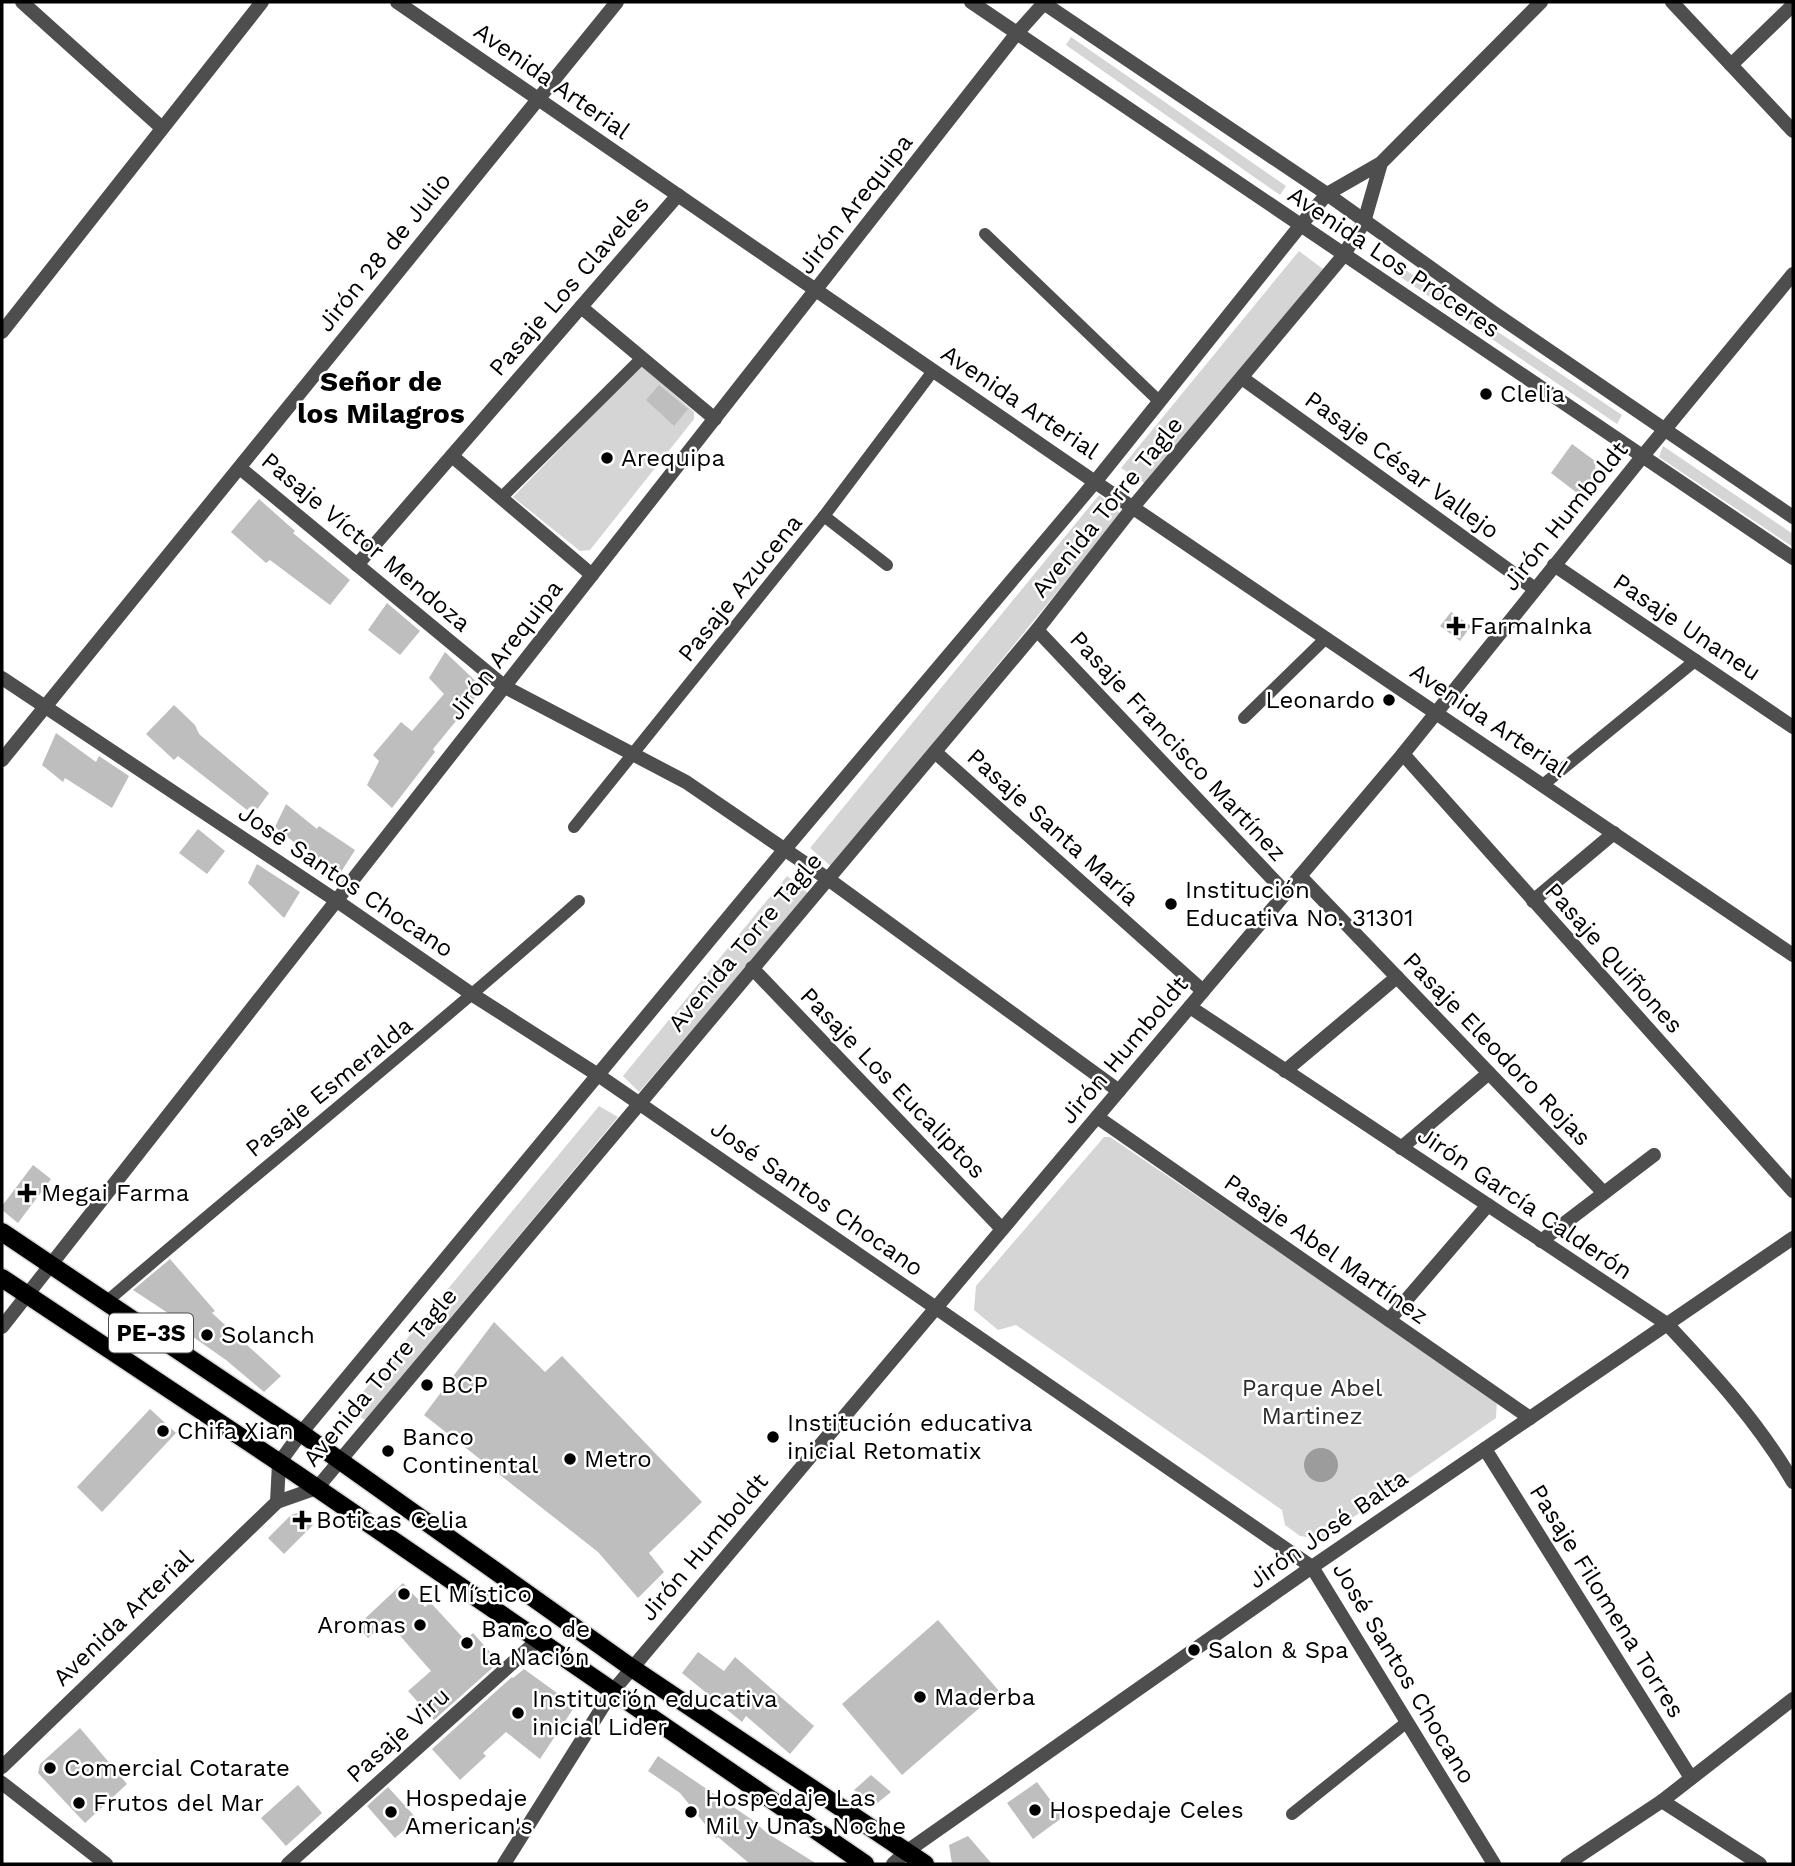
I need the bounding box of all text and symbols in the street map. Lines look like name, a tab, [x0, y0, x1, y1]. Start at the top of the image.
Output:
street label: Avenida Arterial	[469, 17, 636, 146]
street label: Jirón Arequipa	[792, 129, 918, 279]
street label: Jirón 28 de Julio	[311, 167, 457, 337]
street label: Avenida Los Próceres	[1283, 181, 1505, 343]
street label: Pasaje Los Claveles	[483, 190, 655, 382]
street label: Avenida Arterial	[936, 339, 1105, 465]
district label: Señor de los Milagros	[297, 365, 465, 430]
place label: Clelia	[1500, 380, 1565, 408]
street label: Pasaje César Vallejo	[1300, 385, 1504, 545]
marker: Clelia	[1478, 386, 1494, 402]
street label: Avenida Torre Tagle	[1025, 411, 1189, 603]
street label: Jirón Humboldt	[1496, 436, 1634, 596]
place label: Arequipa	[621, 444, 725, 472]
street label: Pasaje Víctor Mendoza	[256, 446, 476, 638]
marker: Arequipa	[599, 450, 615, 466]
street label: Pasaje Azucena	[672, 509, 808, 667]
street label: Pasaje Unaneu	[1608, 567, 1766, 687]
street label: Jirón Arequipa	[442, 575, 568, 725]
place label: FarmaInka	[1470, 612, 1592, 640]
marker: FarmaInka	[1448, 618, 1464, 634]
street label: Pasaje Francisco Martínez	[1064, 625, 1292, 867]
street label: Avenida Arterial	[1405, 657, 1574, 783]
place label: Leonardo	[1265, 686, 1375, 714]
marker: Leonardo	[1381, 692, 1397, 708]
street label: Pasaje Santa María	[961, 743, 1145, 911]
street label: José Santos Chocano	[233, 799, 459, 963]
street label: Avenida Torre Tagle	[662, 847, 828, 1037]
place label: Institución Educativa No. 31301	[1185, 876, 1414, 932]
street label: Pasaje Quiñones	[1539, 877, 1689, 1039]
marker: Institución Educativa No. 31301	[1163, 896, 1179, 912]
street label: Pasaje Eleodoro Rojas	[1397, 947, 1597, 1151]
street label: Jirón Humboldt	[1054, 971, 1194, 1129]
street label: Pasaje Los Eucaliptos	[795, 982, 991, 1184]
street label: Pasaje Esmeralda	[240, 1011, 418, 1163]
street label: José Santos Chocano	[705, 1114, 929, 1282]
street label: Jirón García Calderón	[1412, 1121, 1638, 1285]
street label: Pasaje Abel Martínez	[1219, 1168, 1433, 1330]
place label: Megai Farma	[41, 1179, 189, 1207]
marker: Megai Farma	[19, 1185, 35, 1201]
street label: Avenida Torre Tagle	[297, 1282, 463, 1472]
road number: PE-3S	[109, 1314, 193, 1352]
place label: Solanch	[221, 1321, 315, 1349]
marker: Solanch	[199, 1327, 215, 1343]
place label: BCP	[441, 1371, 488, 1399]
park label: Parque Abel Martinez	[1242, 1374, 1383, 1430]
marker: BCP	[419, 1377, 435, 1393]
place label: Institución educativa inicial Retomatix	[787, 1409, 1033, 1465]
place label: Chifa Xian	[177, 1417, 294, 1445]
marker: Chifa Xian	[155, 1423, 171, 1439]
place label: Banco Continental	[402, 1423, 539, 1479]
marker: Institución educativa inicial Retomatix	[765, 1429, 781, 1445]
marker: Banco Continental	[380, 1443, 396, 1459]
place label: Metro	[584, 1445, 652, 1473]
marker: Metro	[562, 1451, 578, 1467]
street label: Jirón José Balta	[1243, 1464, 1413, 1594]
street label: Jirón Humboldt	[634, 1468, 774, 1626]
street label: Pasaje Filomena Torres	[1524, 1479, 1690, 1723]
place label: Boticas Celia	[316, 1506, 468, 1534]
marker: Boticas Celia	[294, 1512, 310, 1528]
street label: Avenida Arterial	[47, 1544, 199, 1692]
street label: José Santos Chocano	[1327, 1557, 1481, 1789]
place label: El Místico	[418, 1580, 532, 1608]
marker: El Místico	[396, 1586, 412, 1602]
place label: Aromas	[317, 1611, 406, 1639]
place label: Banco de la Nación	[481, 1615, 590, 1671]
marker: Aromas	[412, 1617, 428, 1633]
marker: Banco de la Nación	[459, 1635, 475, 1651]
place label: Salon & Spa	[1208, 1636, 1349, 1664]
marker: Salon & Spa	[1186, 1642, 1202, 1658]
street label: Pasaje Viru	[341, 1682, 455, 1788]
place label: Maderba	[934, 1683, 1035, 1711]
place label: Institución educativa inicial Lider	[532, 1685, 778, 1741]
marker: Maderba	[912, 1689, 928, 1705]
marker: Institución educativa inicial Lider	[510, 1705, 526, 1721]
place label: Comercial Cotarate	[64, 1754, 290, 1782]
marker: Comercial Cotarate	[42, 1760, 58, 1776]
place label: Hospedaje American's	[405, 1784, 533, 1840]
place label: Hospedaje Las Mil y Unas Noche	[705, 1784, 906, 1840]
place label: Frutos del Mar	[93, 1789, 264, 1817]
marker: Frutos del Mar	[71, 1795, 87, 1811]
place label: Hospedaje Celes	[1049, 1796, 1244, 1824]
marker: Hospedaje Celes	[1027, 1802, 1043, 1818]
marker: Hospedaje American's	[383, 1804, 399, 1820]
marker: Hospedaje Las Mil y Unas Noche	[683, 1804, 699, 1820]

